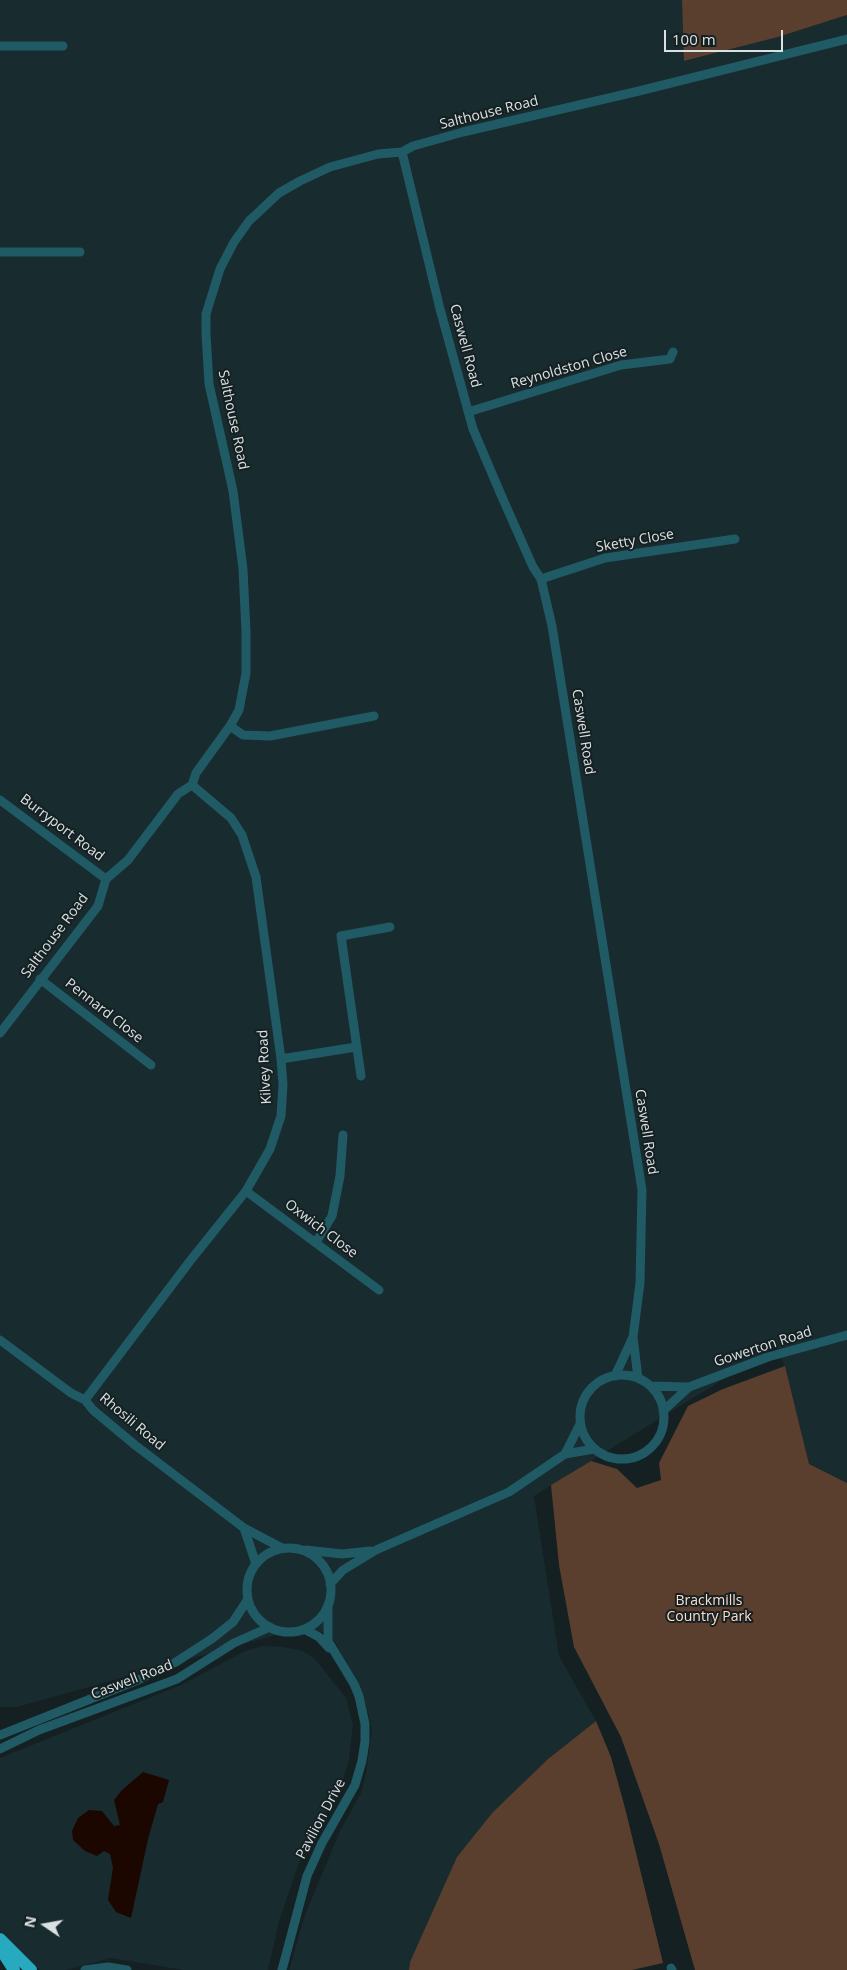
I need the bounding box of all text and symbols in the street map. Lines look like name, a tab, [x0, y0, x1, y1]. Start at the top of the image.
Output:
scale bar	[667, 20, 786, 52]
text: 100 m	[672, 29, 716, 49]
street label: Salthouse Road	[438, 93, 540, 133]
street label: Caswell Road	[446, 302, 484, 390]
street label: Reynoldston Close	[509, 343, 629, 393]
street label: Salthouse Road	[214, 369, 252, 471]
street label: Sketty Close	[595, 526, 675, 556]
street label: Caswell Road	[568, 688, 598, 776]
street label: Burryport Road	[17, 791, 107, 865]
street label: Salthouse Road	[18, 891, 92, 981]
street label: Pennard Close	[62, 975, 146, 1047]
street label: Kilvey Road	[255, 1029, 275, 1105]
street label: Caswell Road	[631, 1088, 661, 1176]
street label: Oxwich Close	[281, 1196, 361, 1262]
street label: Gowerton Road	[712, 1323, 814, 1371]
street label: Rhosili Road	[96, 1390, 168, 1454]
park label: Brackmills Country Park	[666, 1593, 752, 1625]
street label: Caswell Road	[89, 1657, 175, 1703]
street label: Pavilion Drive	[293, 1776, 349, 1862]
north arrow	[20, 1900, 70, 1950]
text: N	[19, 1914, 40, 1929]

